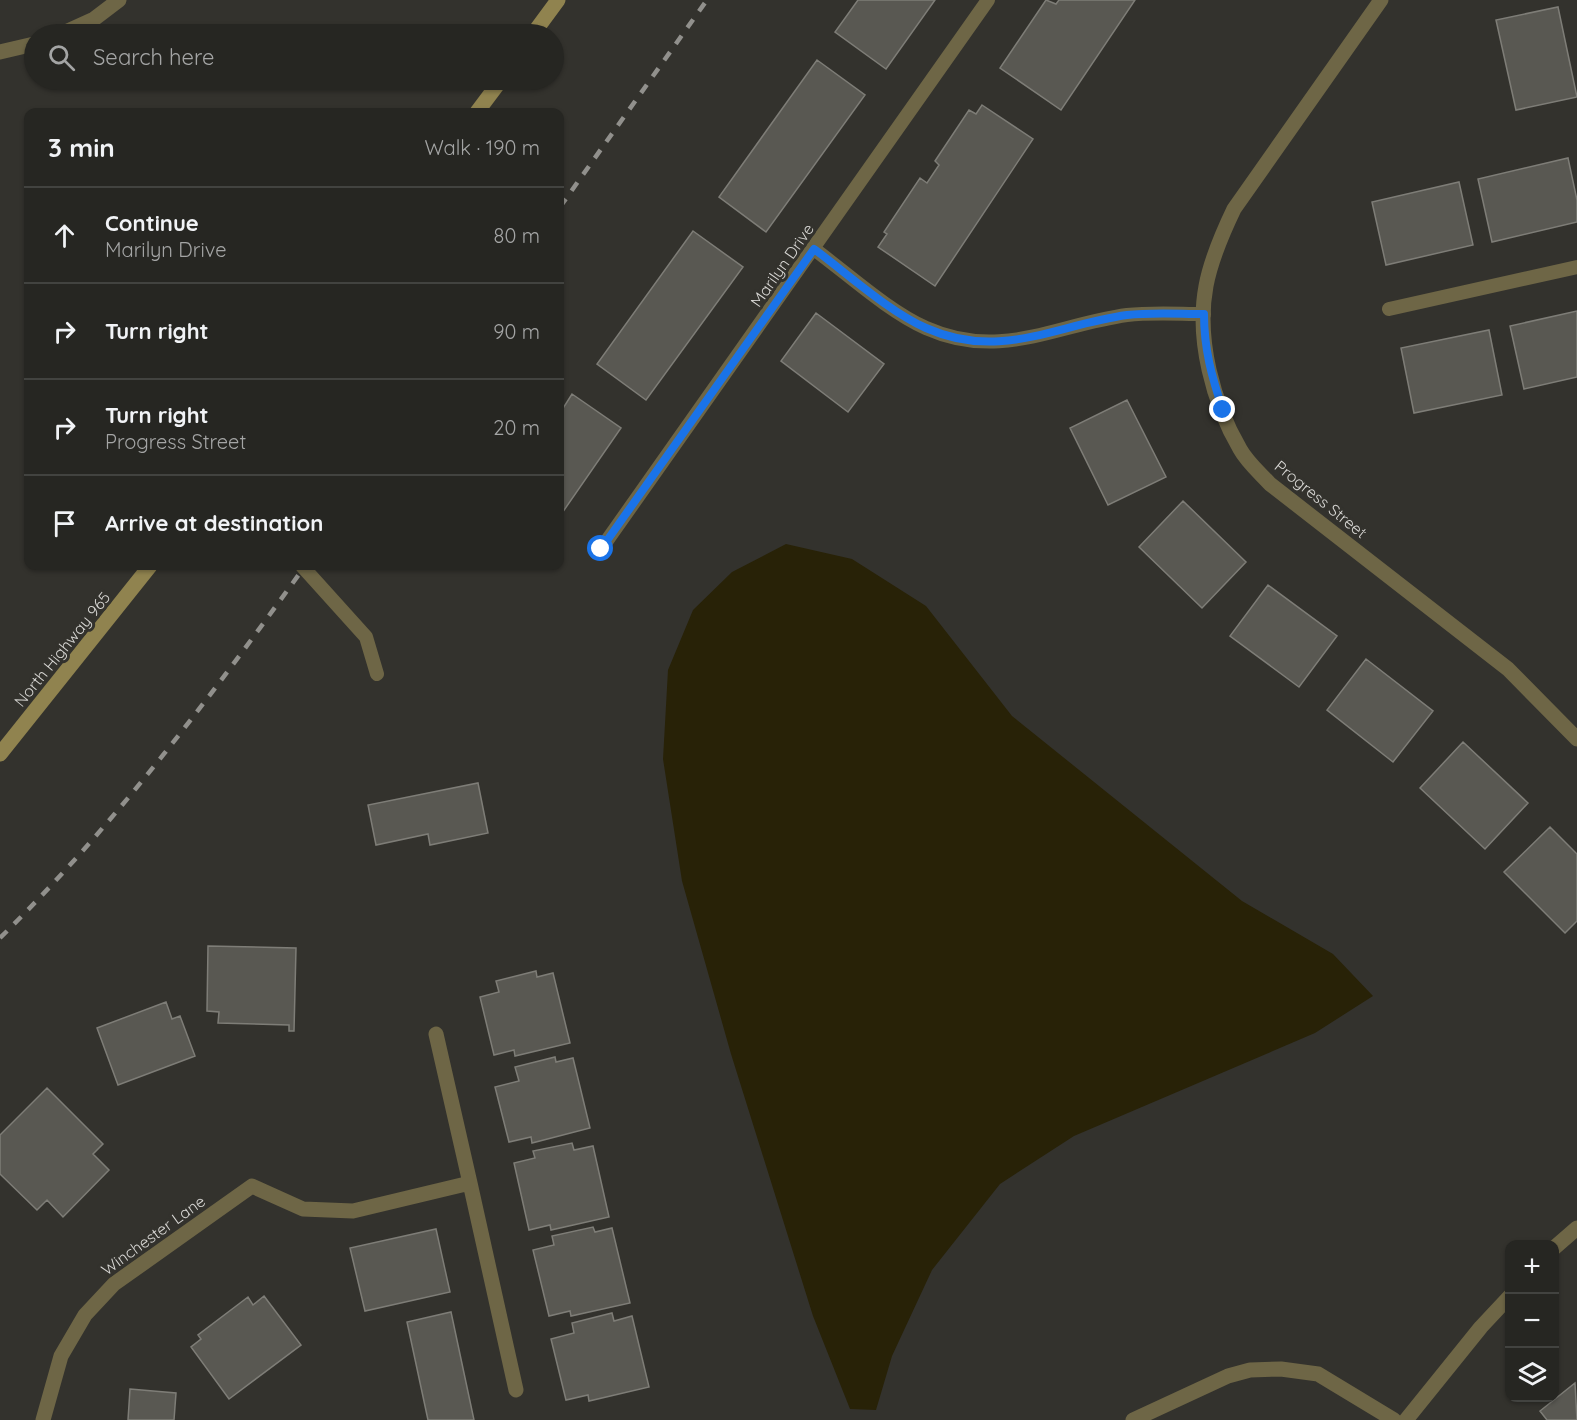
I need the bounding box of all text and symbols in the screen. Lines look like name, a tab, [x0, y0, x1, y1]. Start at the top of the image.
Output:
search box	[24, 24, 564, 90]
icon: search	[45, 41, 78, 74]
text: Search here	[93, 43, 214, 71]
text: 3 min	[48, 131, 115, 164]
text: Walk · 190 m	[424, 135, 540, 160]
text: Continue	[105, 209, 199, 237]
icon: ahead	[48, 219, 81, 252]
street label: Marilyn Drive	[746, 219, 818, 311]
text: 80 m	[494, 223, 540, 248]
text: Marilyn Drive	[105, 237, 226, 262]
icon: right	[48, 315, 81, 348]
text: Turn right	[105, 317, 209, 345]
text: 90 m	[493, 319, 540, 344]
route end	[1209, 396, 1235, 422]
text: Turn right	[105, 401, 209, 429]
icon: right	[48, 411, 81, 444]
text: 20 m	[493, 415, 540, 440]
text: Progress Street	[105, 429, 246, 454]
street label: Progress Street	[1271, 456, 1371, 542]
icon: arrive	[48, 507, 81, 540]
text: Arrive at destination	[105, 509, 323, 537]
route start	[587, 535, 613, 561]
street label: North Highway 965	[10, 588, 114, 710]
street label: Winchester Lane	[97, 1191, 209, 1279]
map controls	[1505, 1240, 1559, 1402]
button: +	[1505, 1240, 1559, 1294]
button: −	[1505, 1294, 1559, 1348]
button: layers	[1505, 1348, 1559, 1402]

